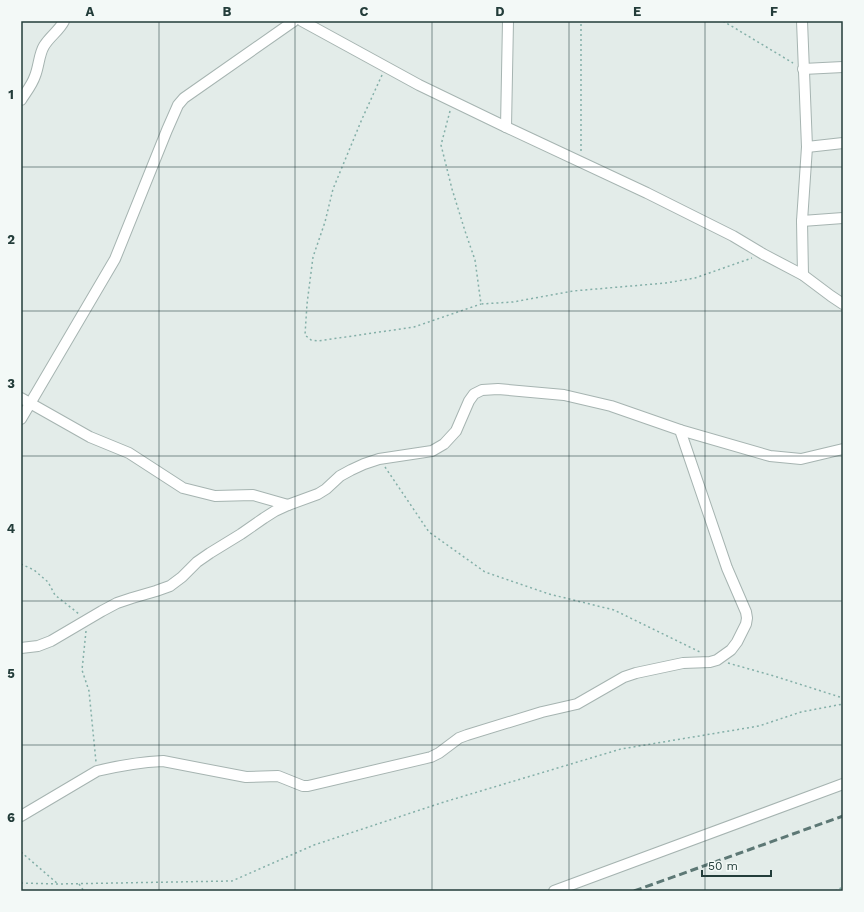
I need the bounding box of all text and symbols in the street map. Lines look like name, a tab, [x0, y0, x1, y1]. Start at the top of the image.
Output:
text: A	[86, 4, 95, 19]
text: B	[223, 4, 232, 19]
text: C	[360, 4, 369, 19]
text: D	[495, 4, 505, 19]
text: E	[633, 4, 641, 19]
text: F	[770, 4, 778, 19]
text: 1	[8, 87, 14, 102]
text: 2	[7, 232, 15, 247]
text: 3	[7, 376, 15, 391]
text: 4	[7, 521, 16, 536]
text: 5	[7, 666, 15, 681]
text: 6	[7, 810, 15, 825]
scale bar	[702, 852, 771, 878]
text: 50 m	[708, 859, 738, 873]

